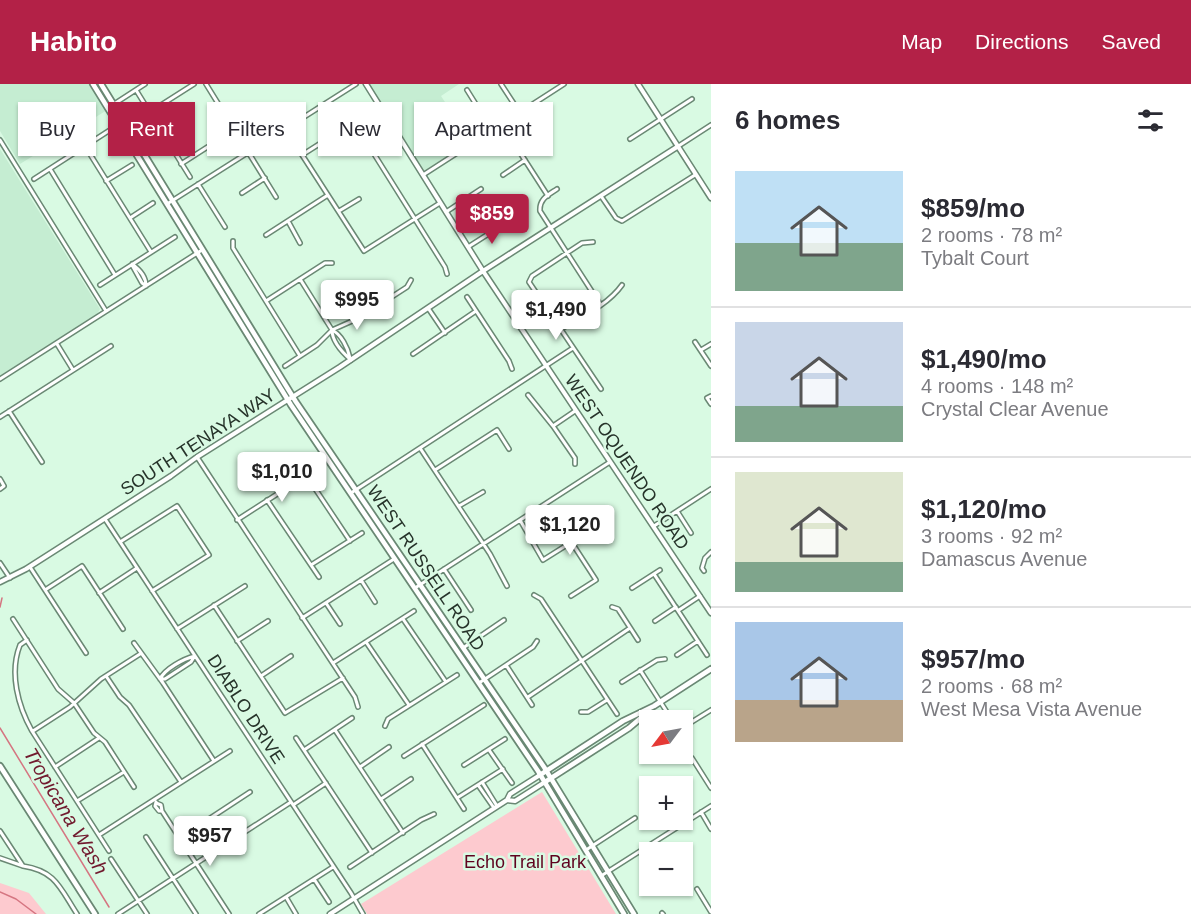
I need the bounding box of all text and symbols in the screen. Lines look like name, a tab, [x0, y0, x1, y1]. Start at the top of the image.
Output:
text: Habito	[30, 26, 117, 57]
text: Map	[901, 30, 942, 53]
text: Directions	[975, 30, 1068, 53]
text: Saved	[1101, 30, 1161, 53]
chip: Buy	[18, 102, 96, 156]
chip: Rent	[108, 102, 195, 156]
chip: Filters	[207, 102, 306, 156]
chip: New	[318, 102, 402, 156]
chip: Apartment	[414, 102, 553, 156]
icon: filters	[1134, 104, 1167, 137]
text: 6 homes	[735, 105, 841, 135]
text: $859/mo	[921, 193, 1025, 223]
pin: $859	[456, 194, 528, 245]
icon: home	[783, 195, 855, 267]
text: $859	[470, 202, 514, 224]
text: 2 rooms · 78 m²	[921, 224, 1062, 246]
text: Tybalt Court	[921, 247, 1029, 269]
pin: $995	[321, 280, 393, 331]
text: $995	[335, 288, 379, 310]
pin: $1,490	[507, 290, 605, 341]
text: $1,490	[525, 298, 587, 320]
text: $1,490/mo	[921, 344, 1047, 374]
icon: home	[783, 346, 855, 418]
street label: WEST OQUENDO ROAD	[561, 371, 693, 553]
text: 4 rooms · 148 m²	[921, 375, 1073, 397]
street label: SOUTH TENAYA WAY	[117, 385, 279, 499]
text: Crystal Clear Avenue	[921, 398, 1109, 420]
pin: $1,010	[233, 452, 331, 503]
text: $1,010	[251, 460, 313, 482]
street label: WEST RUSSELL ROAD	[363, 482, 489, 654]
text: $1,120/mo	[921, 494, 1047, 524]
icon: home	[783, 496, 855, 568]
pin: $1,120	[521, 505, 619, 556]
text: $1,120	[539, 513, 601, 535]
text: 3 rooms · 92 m²	[921, 525, 1062, 547]
text: Damascus Avenue	[921, 548, 1087, 570]
text: $957/mo	[921, 644, 1025, 674]
icon: home	[783, 646, 855, 718]
street label: DIABLO DRIVE	[203, 651, 289, 767]
text: 2 rooms · 68 m²	[921, 675, 1062, 697]
text: West Mesa Vista Avenue	[921, 698, 1142, 720]
north arrow	[639, 710, 693, 764]
map controls	[639, 710, 693, 896]
water label: Tropicana Wash	[20, 744, 112, 878]
button: +	[639, 776, 693, 830]
pin: $957	[174, 816, 246, 867]
text: $957	[188, 824, 232, 846]
button: −	[639, 842, 693, 896]
park label: Echo Trail Park	[464, 852, 587, 872]

